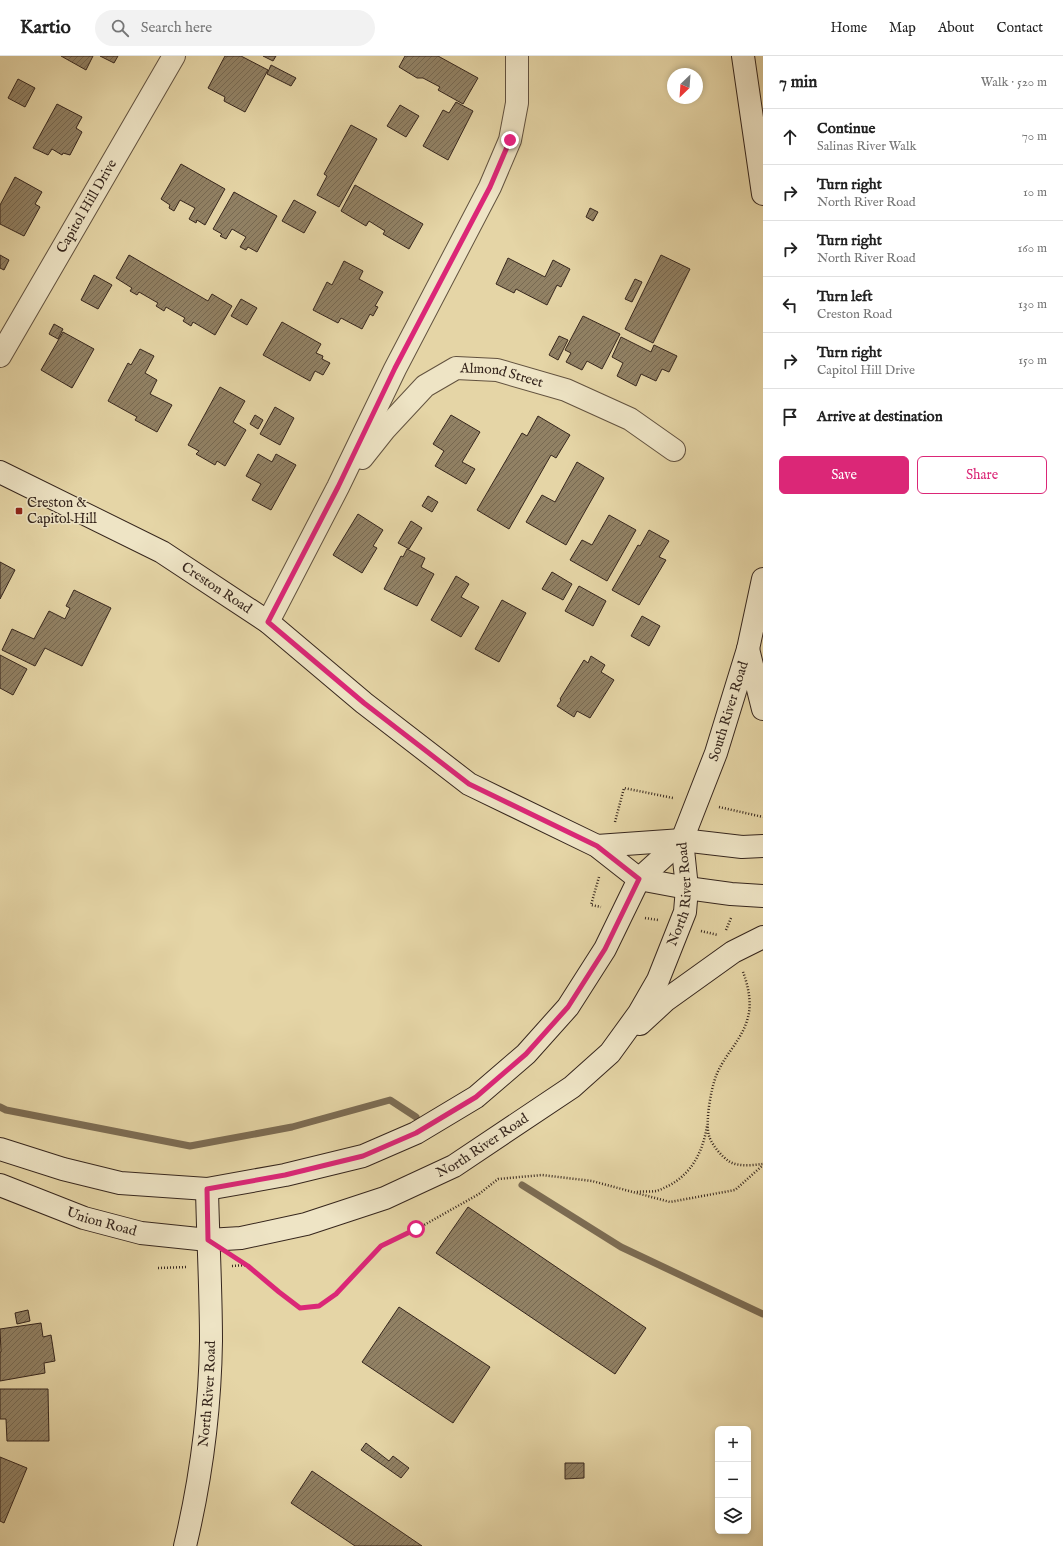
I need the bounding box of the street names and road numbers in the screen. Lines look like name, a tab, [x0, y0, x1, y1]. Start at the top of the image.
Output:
street label: Capitol Hill Drive	[53, 156, 121, 257]
street label: Almond Street	[459, 359, 545, 392]
street label: Creston Road	[178, 558, 256, 618]
street label: South River Road	[705, 658, 753, 764]
street label: North River Road	[663, 841, 696, 949]
street label: North River Road	[433, 1109, 532, 1182]
street label: Union Road	[64, 1203, 139, 1241]
street label: North River Road	[194, 1340, 220, 1448]

